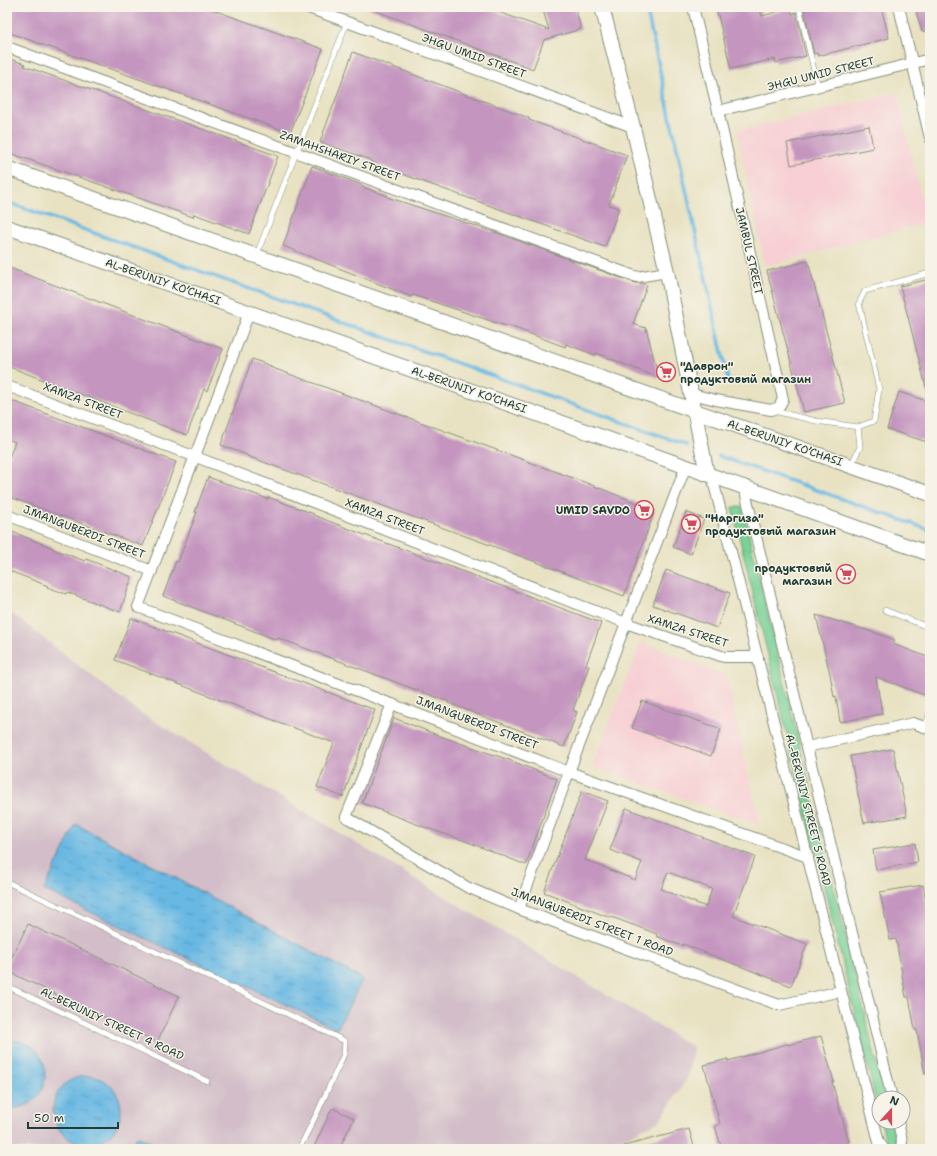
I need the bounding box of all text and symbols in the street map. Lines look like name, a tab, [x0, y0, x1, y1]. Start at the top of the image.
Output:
street label: ЭHGU UMID STREET	[420, 30, 528, 82]
street label: ЭHGU UMID STREET	[766, 53, 876, 95]
street label: ZAMAHSHARIY STREET	[278, 127, 403, 185]
street label: JAMBUL STREET	[732, 206, 766, 296]
street label: AL-BERUNIY KO’CHASI	[103, 255, 223, 309]
place label: "Даврон" продуктовый магазин	[680, 359, 811, 387]
supermarket icon: "Даврон" продуктовый магазин	[655, 361, 677, 383]
street label: AL-BERUNIY KO’CHASI	[409, 363, 529, 417]
street label: XAMZA STREET	[41, 379, 125, 423]
street label: AL-BERUNIY KO’CHASI	[725, 416, 845, 470]
street label: XAMZA STREET	[343, 495, 427, 539]
supermarket icon: UMID SAVDO	[633, 499, 655, 521]
street label: J.MANGUBERDI STREET	[21, 502, 147, 562]
place label: UMID SAVDO	[556, 503, 630, 518]
place label: "Наргиза" продуктовый магазин	[705, 511, 836, 539]
supermarket icon: "Наргиза" продуктовый магазин	[680, 513, 702, 535]
place label: продуктовый магазин	[755, 561, 832, 589]
supermarket icon: продуктовый магазин	[835, 563, 857, 585]
street label: XAMZA STREET	[646, 611, 730, 651]
street label: J.MANGUBERDI STREET	[414, 693, 540, 753]
street label: AL-BERUNIY STREET 5 ROAD	[782, 733, 834, 887]
street label: J.MANGUBERDI STREET 1 ROAD	[509, 884, 675, 960]
street label: AL-BERUNIY STREET 4 ROAD	[38, 984, 186, 1064]
north arrow	[871, 1090, 911, 1130]
text: N	[888, 1093, 901, 1110]
scale bar	[28, 1104, 118, 1130]
text: 50 m	[34, 1110, 64, 1126]

